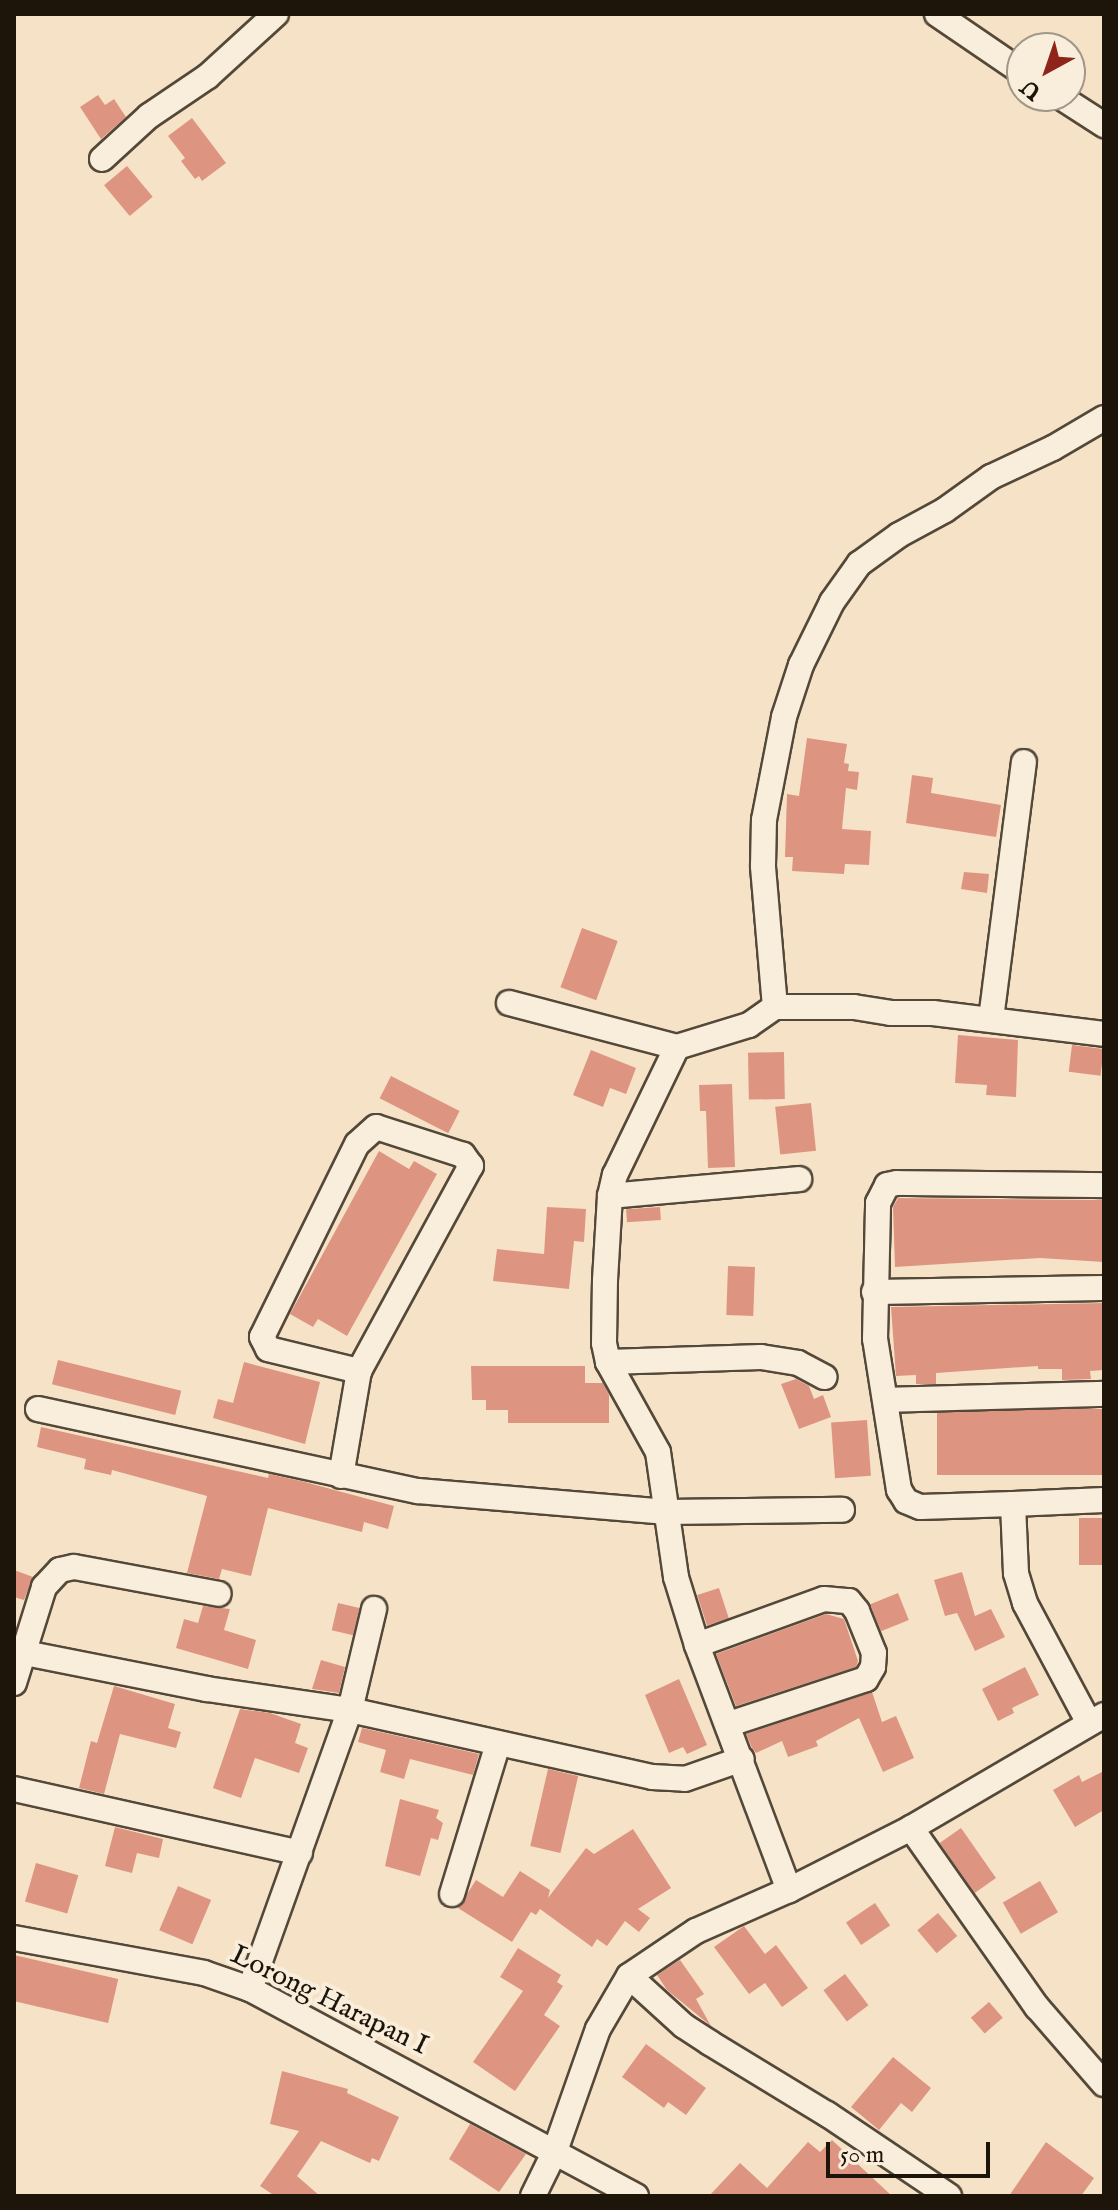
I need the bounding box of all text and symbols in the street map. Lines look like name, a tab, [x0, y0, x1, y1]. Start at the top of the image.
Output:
north arrow	[1006, 32, 1086, 112]
text: U	[1016, 72, 1048, 106]
street label: Lorong Harapan I	[225, 1939, 433, 2063]
scale bar	[830, 2126, 994, 2176]
text: 50 m	[840, 2140, 884, 2171]

